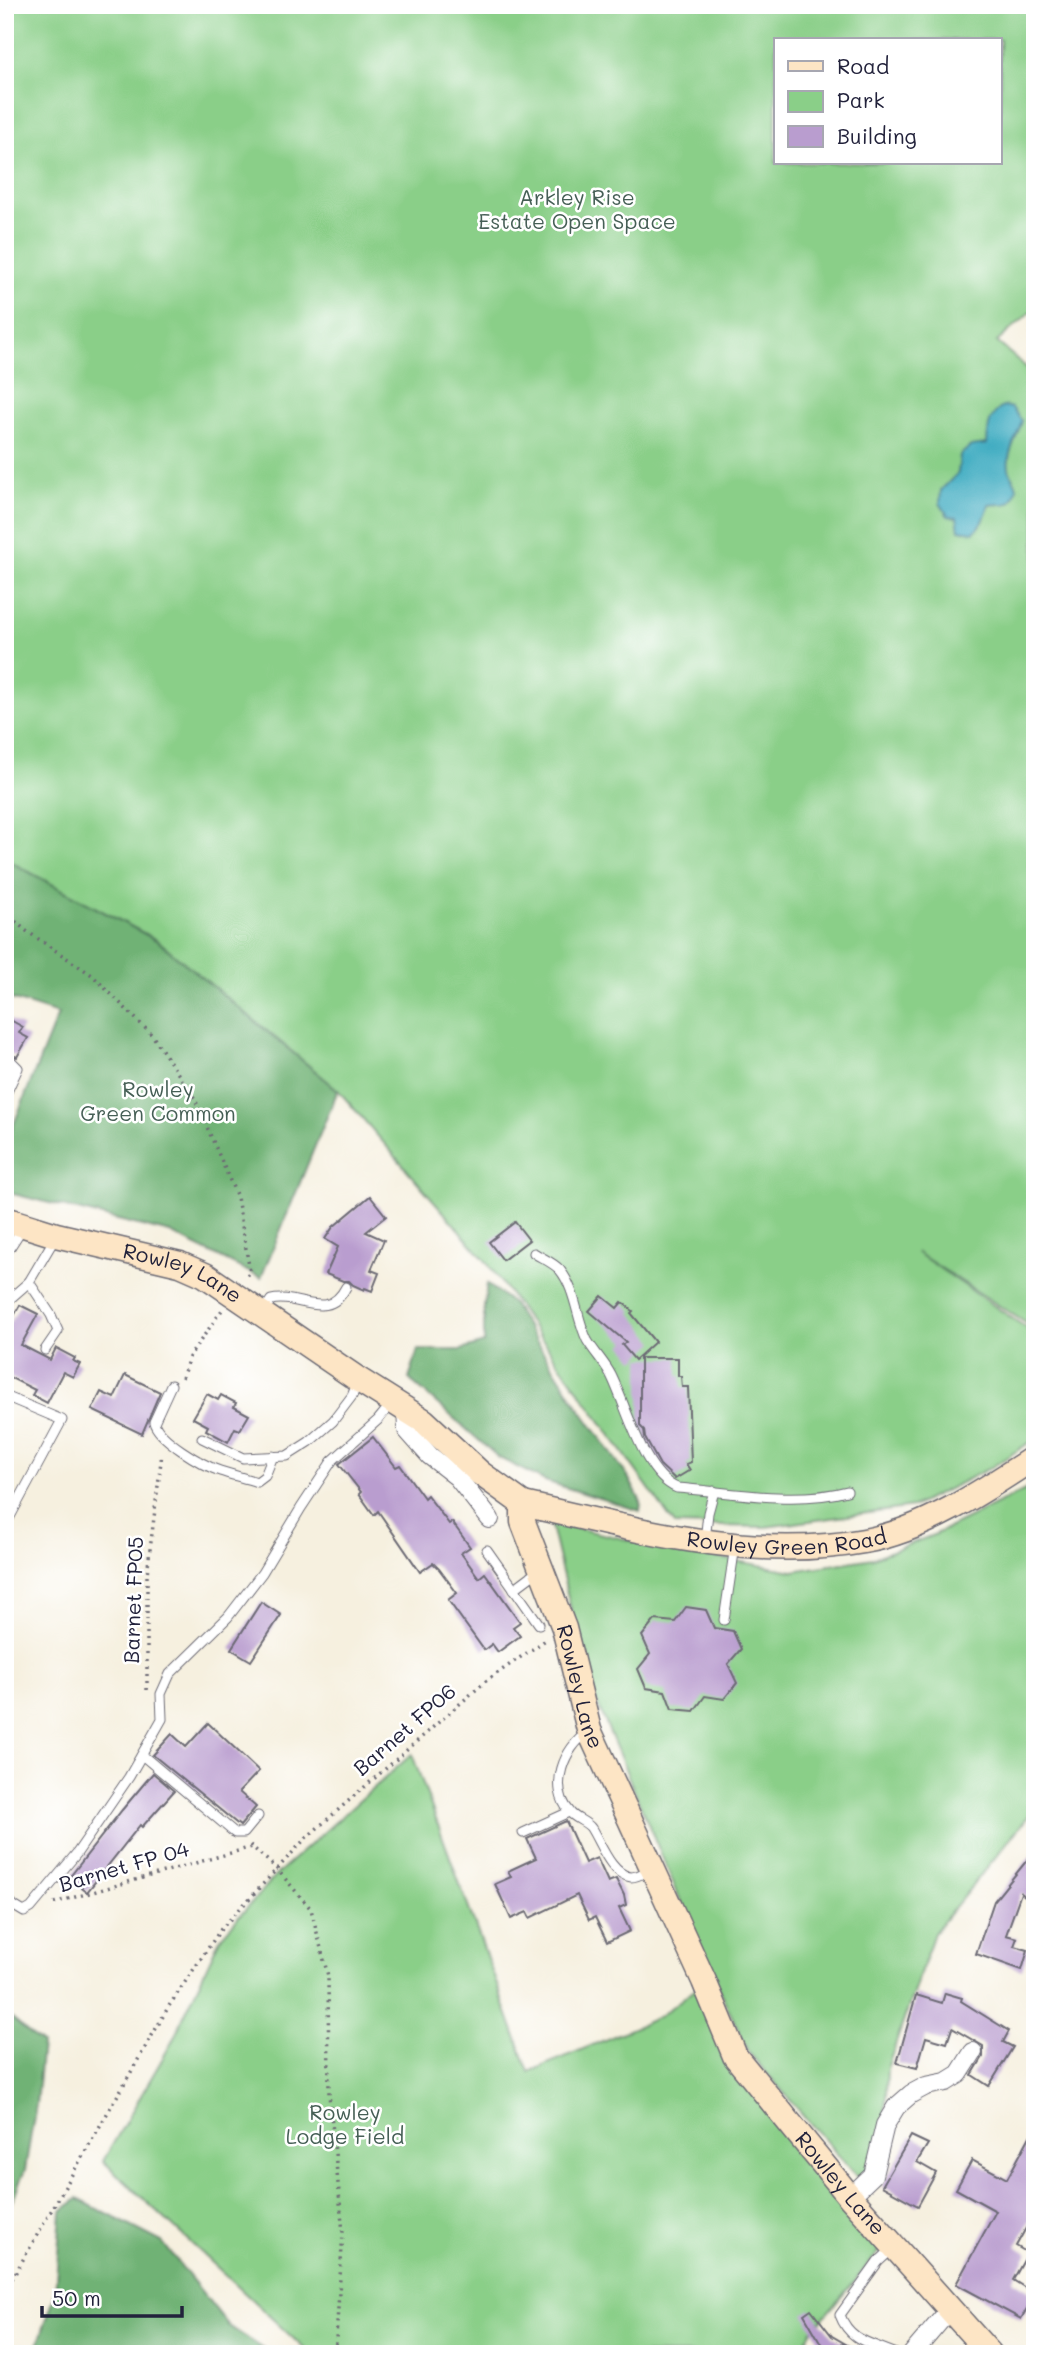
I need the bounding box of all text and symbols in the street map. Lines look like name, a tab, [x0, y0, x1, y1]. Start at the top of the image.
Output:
legend	[774, 38, 1002, 164]
text: Road	[837, 52, 889, 79]
text: Park	[837, 86, 885, 113]
text: Building	[837, 122, 917, 149]
park label: Arkley Rise Estate Open Space	[478, 183, 676, 234]
park label: Rowley Green Common	[80, 1075, 236, 1126]
street label: Rowley Lane	[121, 1236, 248, 1308]
street label: Rowley Green Road	[685, 1521, 889, 1560]
street label: Barnet FP05	[117, 1536, 148, 1664]
street label: Rowley Lane	[552, 1622, 611, 1752]
street label: Barnet FP06	[347, 1677, 461, 1781]
street label: Barnet FP 04	[56, 1834, 192, 1897]
park label: Rowley Lodge Field	[286, 2098, 404, 2149]
street label: Rowley Lane	[790, 2125, 892, 2240]
scale bar	[42, 2275, 182, 2319]
text: 50 m	[52, 2284, 101, 2311]

